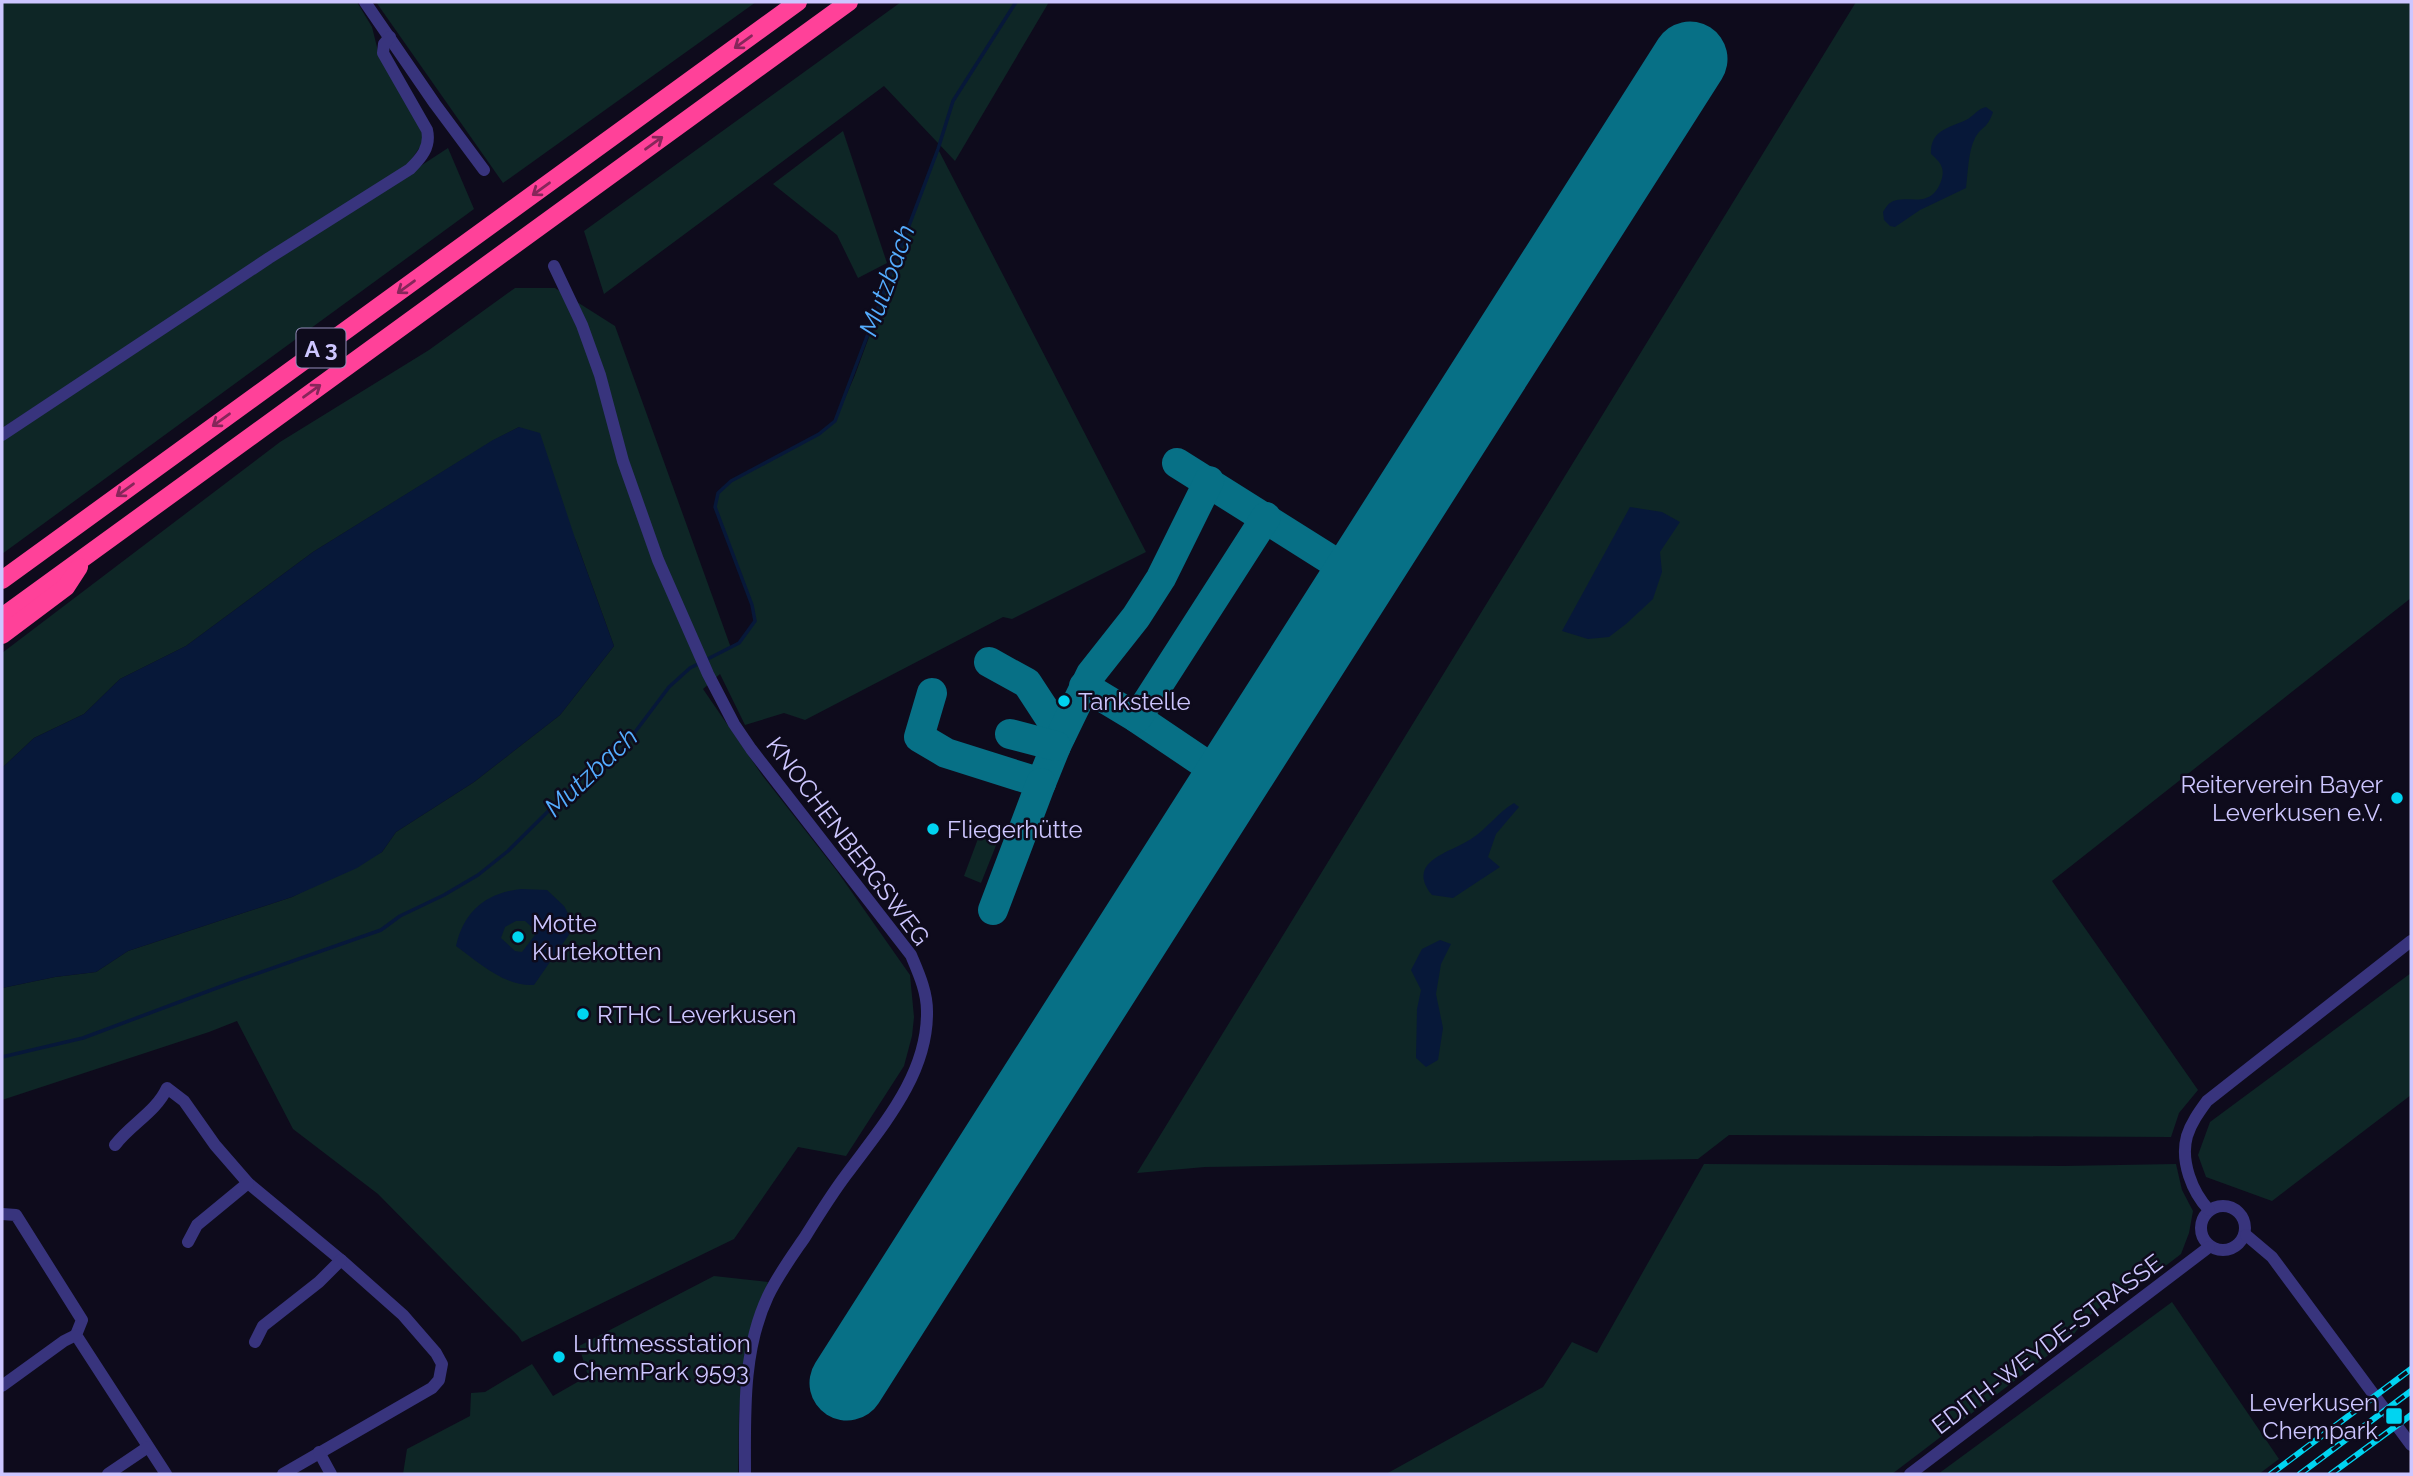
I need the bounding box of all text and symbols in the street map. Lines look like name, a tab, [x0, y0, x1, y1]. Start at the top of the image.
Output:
one-way arrow	[734, 35, 753, 49]
one-way arrow	[644, 136, 663, 151]
one-way arrow	[532, 181, 551, 196]
water label: Mutzbach	[853, 220, 921, 340]
one-way arrow	[397, 279, 416, 294]
road number: A 3	[296, 328, 346, 368]
one-way arrow	[303, 384, 321, 399]
one-way arrow	[212, 413, 231, 427]
one-way arrow	[116, 482, 135, 497]
place label: Tankstelle	[1078, 687, 1191, 716]
marker: Tankstelle	[1056, 693, 1072, 709]
water label: Mutzbach	[538, 721, 644, 823]
street label: KNOCHENBERGSWEG	[760, 731, 936, 951]
place label: Reiterverein Bayer Leverkusen e.V.	[2180, 770, 2384, 827]
marker: Reiterverein Bayer Leverkusen e.V.	[2389, 790, 2405, 806]
place label: Fliegerhütte	[947, 815, 1083, 844]
marker: Fliegerhütte	[925, 821, 941, 837]
place label: Motte Kurtekotten	[532, 909, 662, 966]
marker: Motte Kurtekotten	[510, 929, 526, 945]
place label: RTHC Leverkusen	[597, 1000, 796, 1029]
marker: RTHC Leverkusen	[575, 1006, 591, 1022]
street label: EDITH-WEYDE-STRASSE	[1926, 1248, 2168, 1440]
place label: Luftmessstation ChemPark 9593	[573, 1329, 751, 1386]
marker: Luftmessstation ChemPark 9593	[551, 1349, 567, 1365]
place label: Leverkusen Chempark	[2249, 1388, 2378, 1445]
marker: Leverkusen Chempark	[2384, 1406, 2404, 1426]

